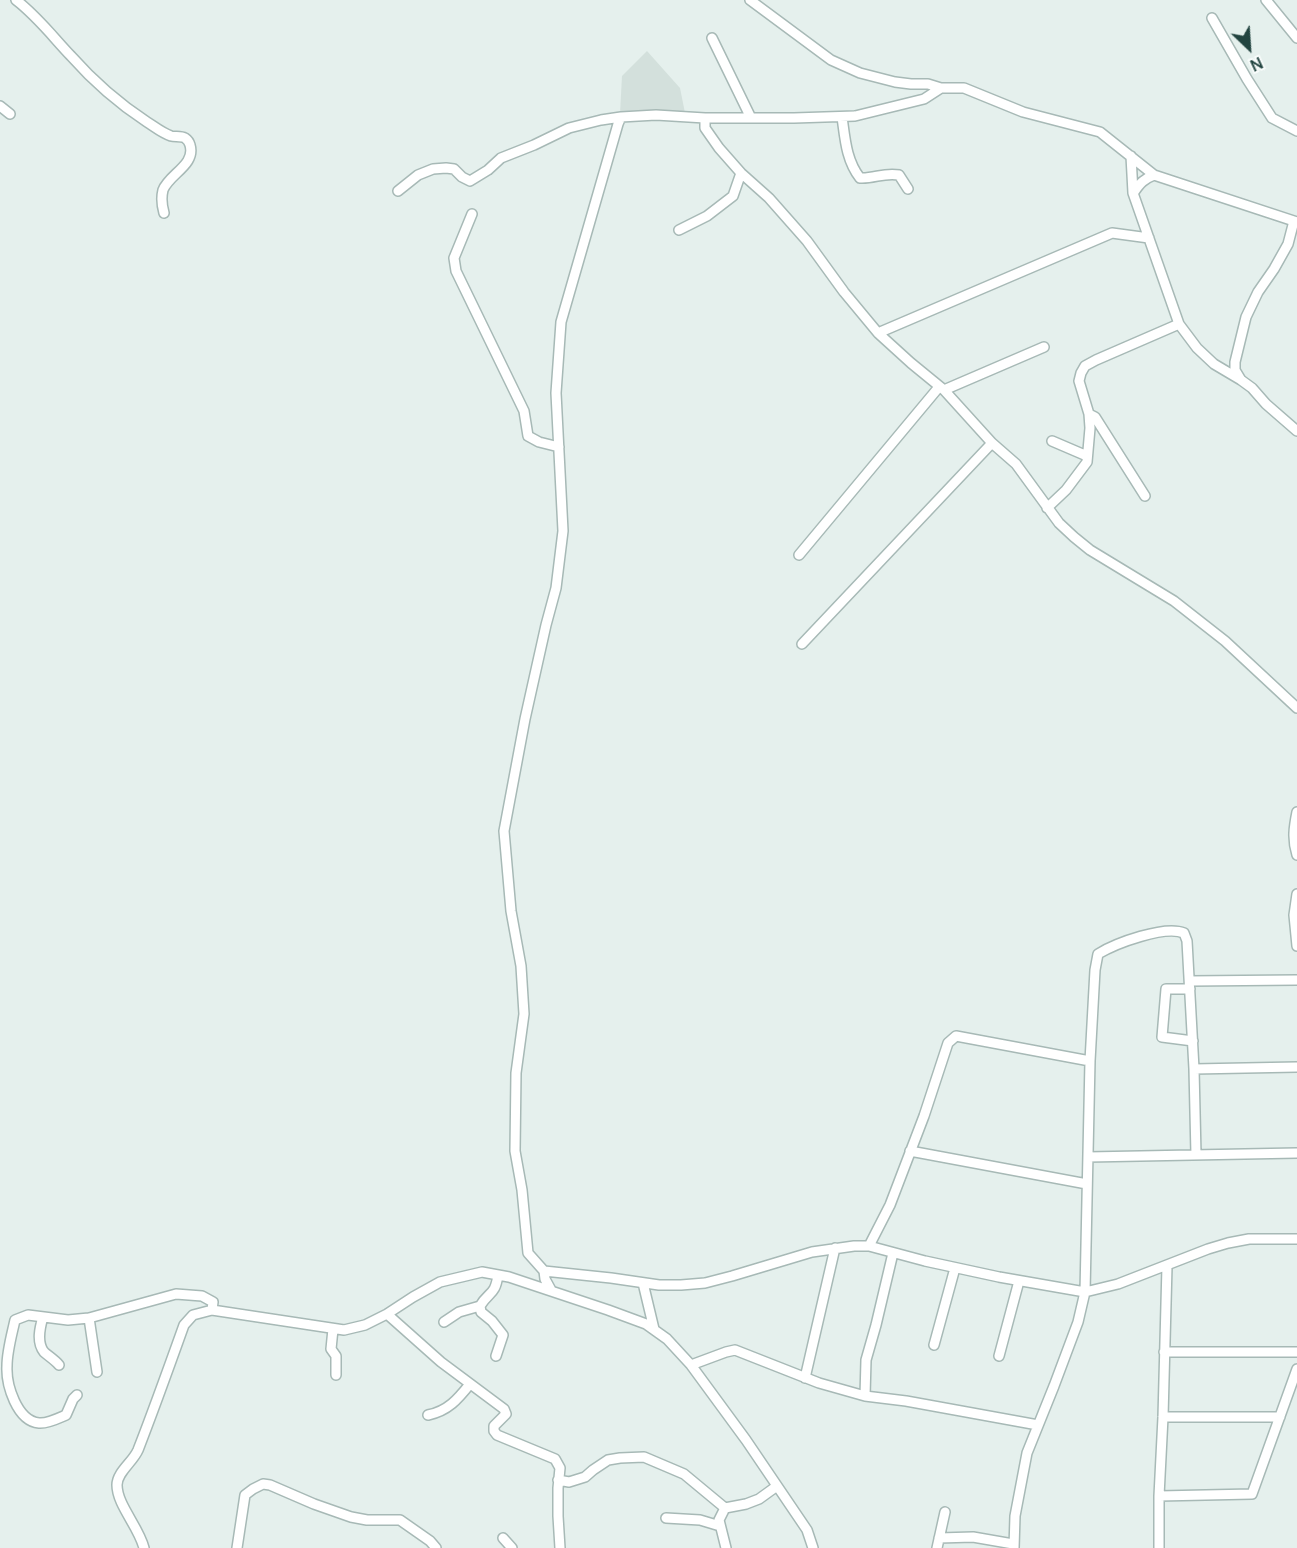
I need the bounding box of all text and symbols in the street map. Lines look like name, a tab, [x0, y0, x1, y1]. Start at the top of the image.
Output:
north arrow	[1219, 18, 1279, 78]
text: N	[1247, 52, 1266, 77]

